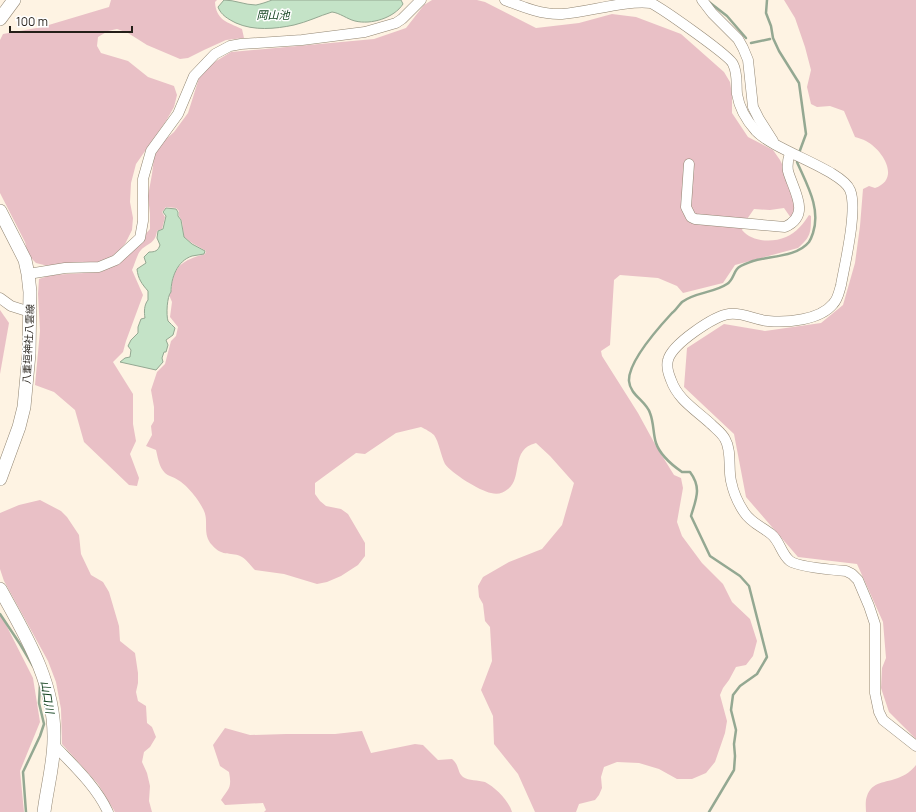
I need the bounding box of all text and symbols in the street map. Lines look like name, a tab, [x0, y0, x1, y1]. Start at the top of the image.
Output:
water label: 岡山池	[257, 7, 290, 22]
scale bar	[10, 8, 132, 34]
text: 100 m	[16, 13, 48, 30]
street label: 八重垣神社八雲線	[19, 304, 37, 384]
water label: 山口川	[38, 680, 58, 715]

